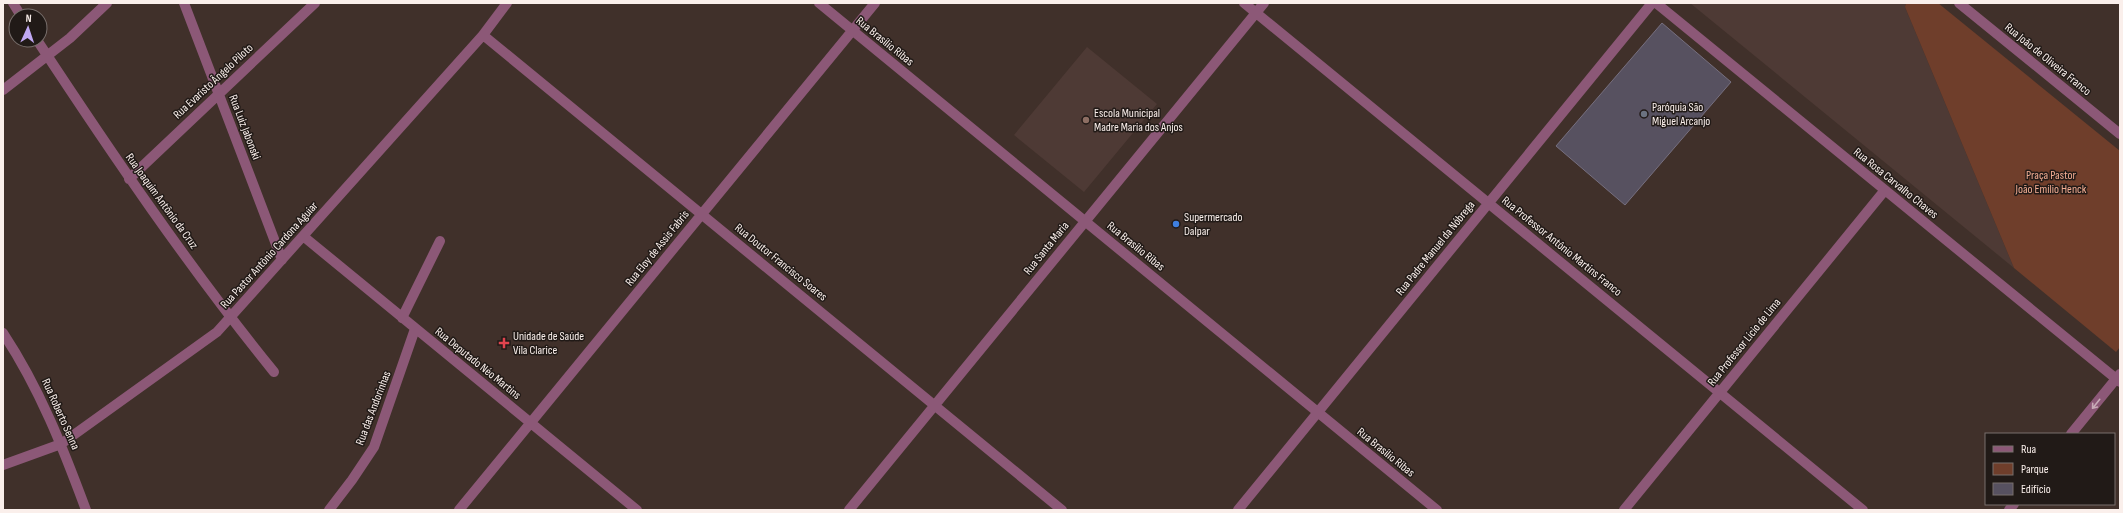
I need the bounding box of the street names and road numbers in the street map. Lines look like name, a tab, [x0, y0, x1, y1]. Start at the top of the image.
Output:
street label: Rua Brasílio Ribas	[853, 13, 917, 69]
street label: Rua João de Oliveira Franco	[2001, 20, 2094, 99]
street label: Rua Evaristo Ângelo Piloto	[170, 40, 256, 122]
street label: Rua Luiz Jabonski	[225, 93, 264, 162]
street label: Rua Rosa Carvalho Chaves	[1850, 145, 1941, 222]
street label: Rua Joaquim Antônio da Cruz	[122, 151, 202, 253]
street label: Rua Professor Antônio Martins Franco	[1499, 193, 1625, 300]
street label: Rua Pastor Antônio Cardona Aguiar	[217, 198, 322, 312]
street label: Rua Padre Manuel da Nóbrega	[1393, 198, 1478, 299]
street label: Rua Eloy de Assis Fabris	[622, 207, 693, 289]
street label: Rua Santa Maria	[1020, 218, 1073, 278]
street label: Rua Brasílio Ribas	[1104, 218, 1168, 274]
street label: Rua Doutor Francisco Soares	[731, 221, 830, 304]
street label: Rua Professor Lício de Lima	[1704, 295, 1785, 389]
street label: Rua Deputado Néo Martins	[432, 324, 524, 403]
street label: Rua das Andorinhas	[352, 369, 394, 447]
street label: Rua Roberto Senna	[38, 376, 83, 452]
street label: Rua Brasílio Ribas	[1354, 424, 1418, 480]

